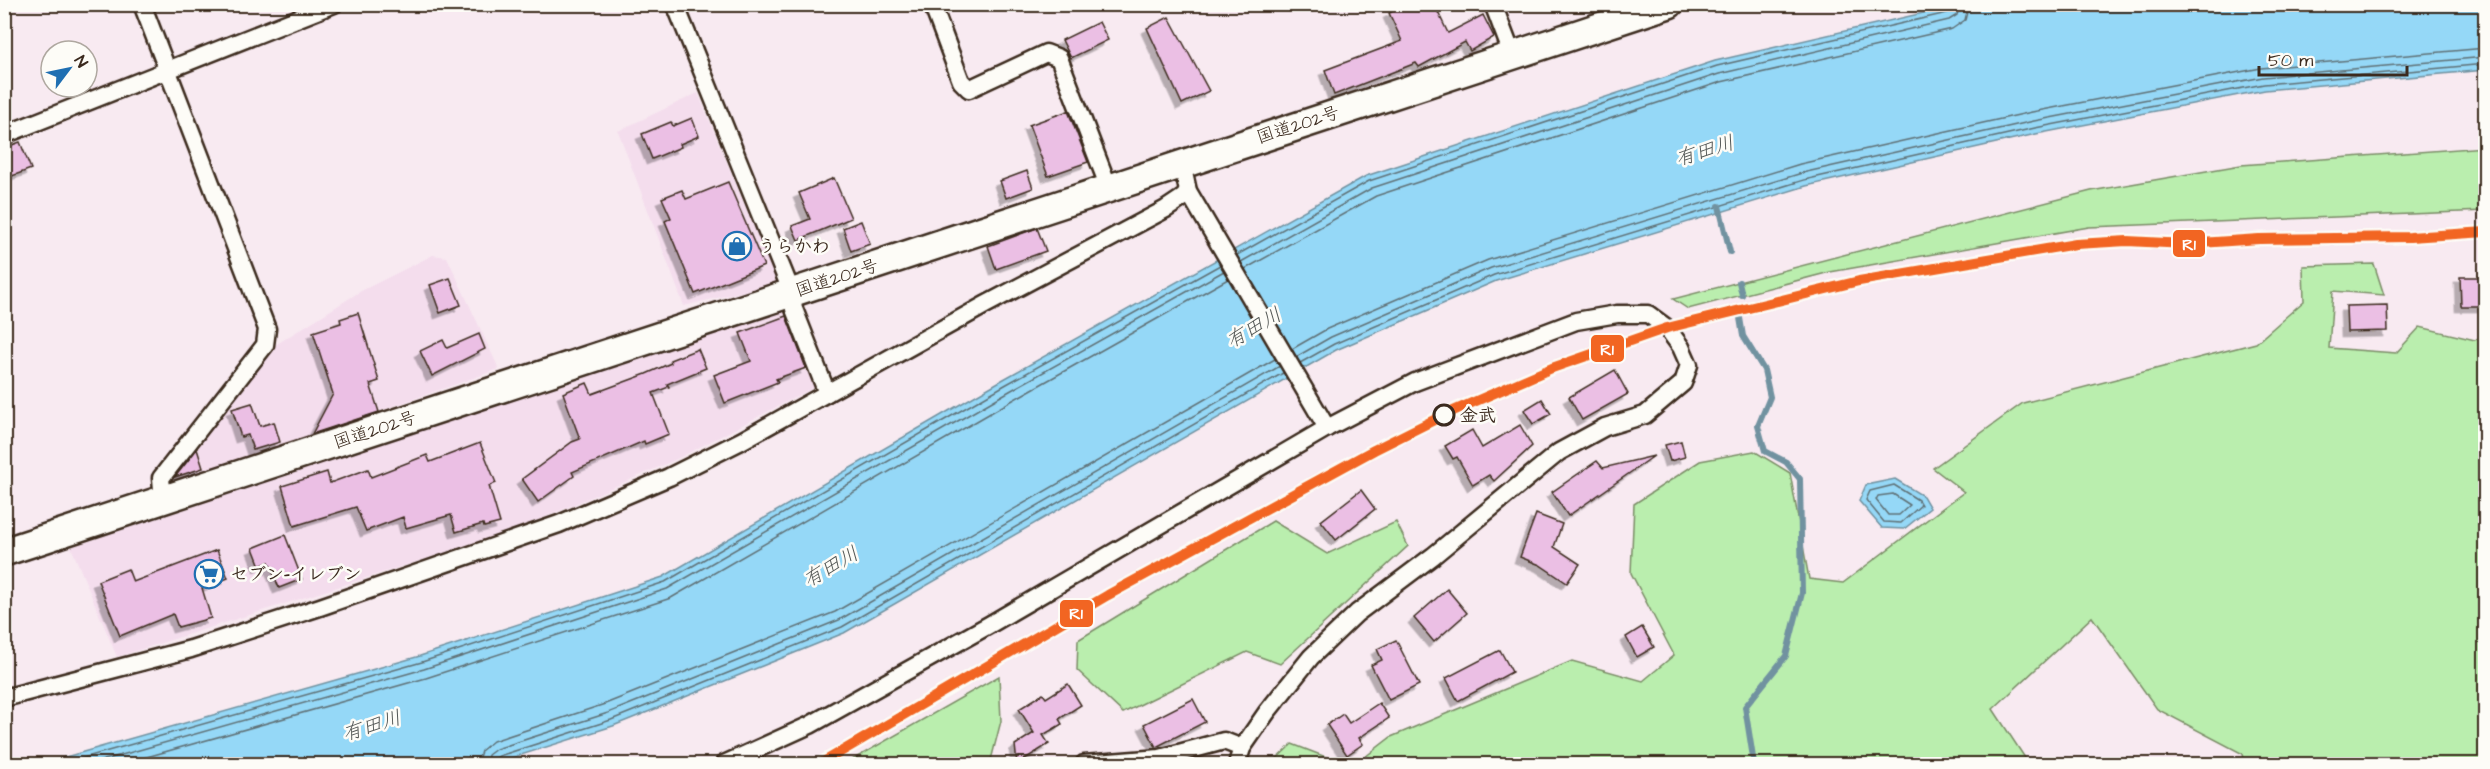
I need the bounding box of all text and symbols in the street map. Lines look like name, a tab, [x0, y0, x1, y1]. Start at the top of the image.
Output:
north arrow	[39, 39, 99, 99]
scale bar	[2259, 39, 2408, 77]
text: 50 m	[2268, 48, 2313, 73]
text: N	[69, 51, 93, 72]
street label: 国道202号	[1253, 100, 1343, 150]
water label: 有田川	[1672, 129, 1738, 173]
line badge: R1	[2172, 229, 2206, 258]
shop icon: うらかわ	[721, 230, 753, 262]
place label: うらかわ	[758, 234, 830, 259]
text: R1	[2182, 234, 2197, 256]
street label: 国道202号	[792, 253, 882, 303]
water label: 有田川	[1221, 301, 1287, 355]
line badge: R1	[1590, 334, 1625, 363]
text: R1	[1600, 339, 1615, 361]
place label: 金武	[1460, 403, 1496, 428]
marker: 金武	[1433, 404, 1455, 426]
street label: 国道202号	[330, 405, 420, 455]
water label: 有田川	[798, 540, 864, 594]
supermarket icon: セブン-イレブン	[193, 558, 225, 590]
place label: セブン-イレブン	[230, 562, 362, 587]
line badge: R1	[1059, 599, 1094, 628]
text: R1	[1069, 603, 1084, 625]
water label: 有田川	[339, 704, 405, 748]

